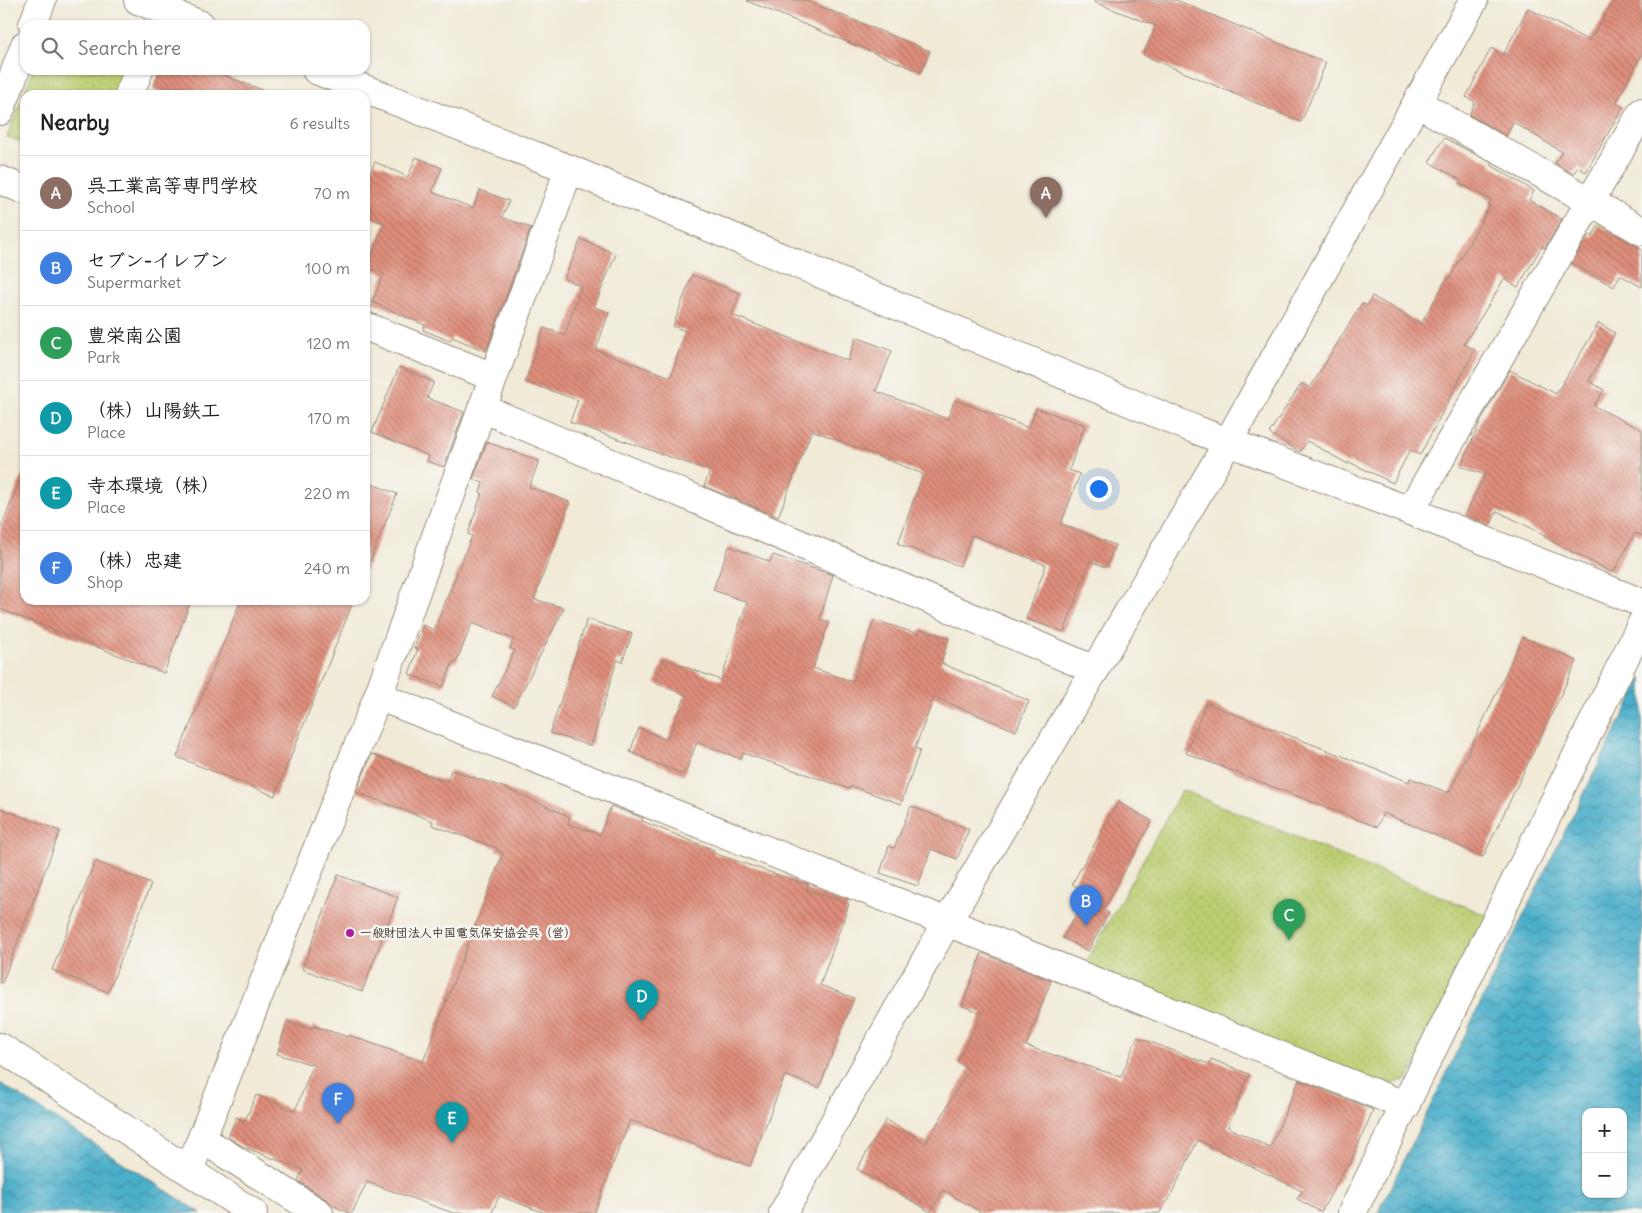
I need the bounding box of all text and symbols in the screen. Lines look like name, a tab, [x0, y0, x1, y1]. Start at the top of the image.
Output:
search box	[20, 20, 370, 75]
icon: search	[38, 34, 66, 62]
text: Search here	[78, 36, 181, 60]
text: Nearby	[40, 109, 110, 136]
text: 6 results	[289, 113, 350, 133]
text: 呉工業高等専門学校	[87, 173, 258, 197]
pin: A	[1030, 177, 1062, 218]
text: A	[51, 183, 61, 203]
text: 70 m	[314, 183, 350, 203]
text: School	[87, 197, 135, 217]
text: セブン-イレブン	[87, 248, 228, 272]
text: B	[51, 258, 61, 278]
text: 100 m	[305, 258, 350, 278]
text: Supermarket	[87, 272, 181, 292]
text: 豊栄南公園	[87, 323, 182, 347]
text: C	[51, 333, 61, 353]
text: 120 m	[307, 333, 350, 353]
text: Park	[87, 347, 120, 367]
text: （株）山陽鉄工	[87, 398, 220, 422]
text: D	[50, 408, 62, 428]
text: 170 m	[307, 408, 350, 428]
text: Place	[87, 422, 126, 442]
text: 寺本環境（株）	[87, 473, 220, 497]
your location	[1086, 476, 1112, 502]
text: E	[51, 483, 61, 503]
text: 220 m	[304, 483, 350, 503]
text: Place	[87, 497, 126, 517]
text: （株）忠建	[87, 548, 182, 572]
text: F	[51, 558, 61, 578]
text: 240 m	[304, 558, 350, 578]
text: Shop	[87, 572, 123, 592]
pin: B	[1070, 885, 1102, 926]
pin: C	[1273, 899, 1305, 940]
place label: 一般財団法人中国電気保安協会呉（営）	[360, 925, 576, 940]
marker: 一般財団法人中国電気保安協会呉（営）	[344, 927, 356, 939]
pin: D	[626, 980, 658, 1021]
pin: F	[322, 1083, 354, 1124]
pin: E	[436, 1102, 468, 1143]
map controls	[1582, 1108, 1627, 1198]
button: +	[1582, 1108, 1627, 1153]
button: −	[1582, 1153, 1627, 1198]

